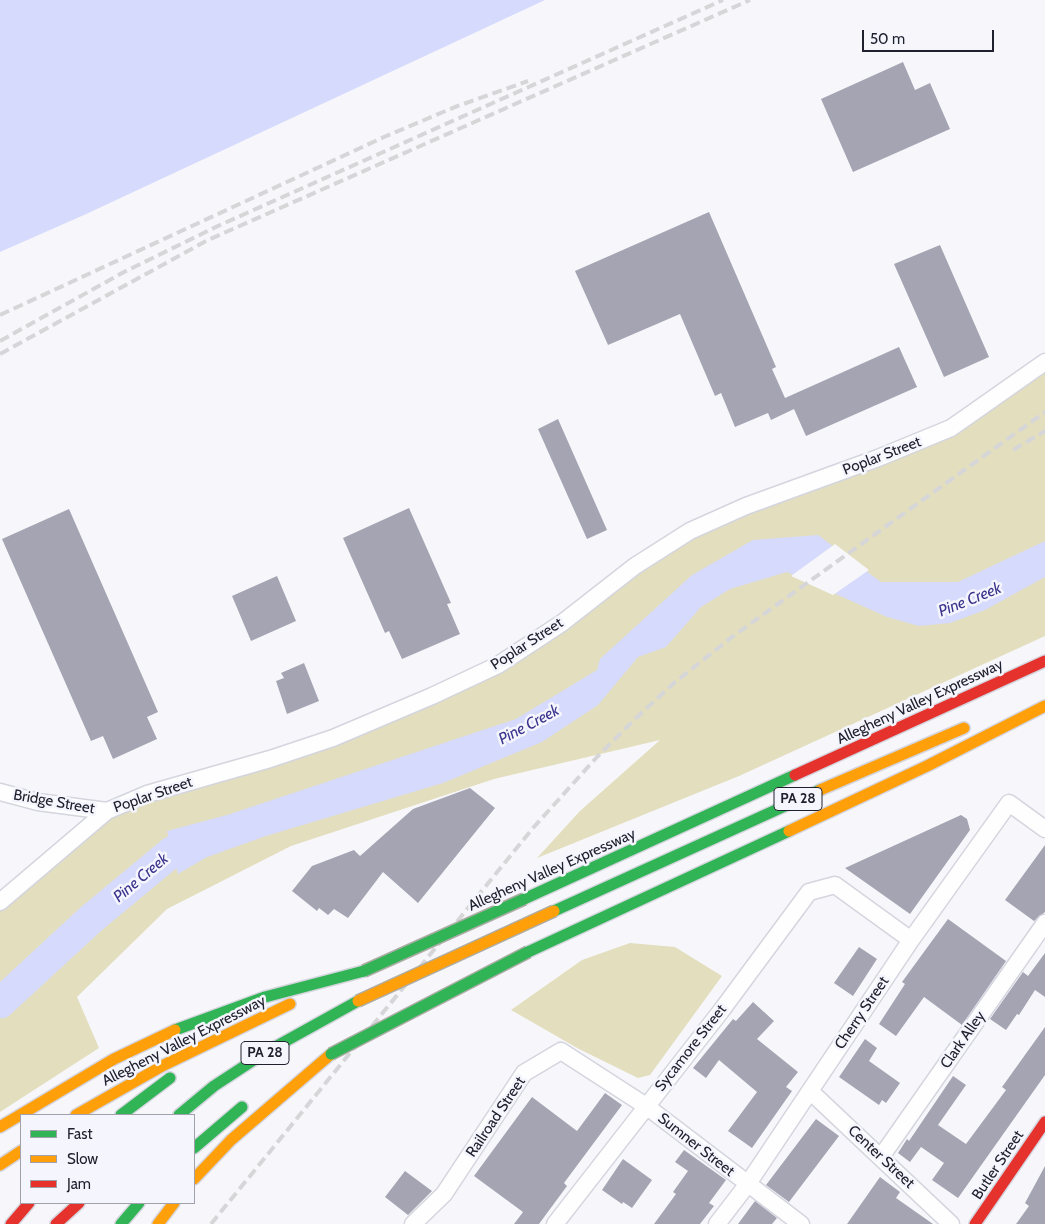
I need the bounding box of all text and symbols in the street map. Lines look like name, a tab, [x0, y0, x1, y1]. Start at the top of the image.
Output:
scale bar	[865, 20, 998, 52]
text: 50 m	[870, 30, 905, 48]
street label: Poplar Street	[840, 433, 924, 479]
water label: Pine Creek	[936, 579, 1004, 621]
street label: Poplar Street	[488, 614, 566, 674]
street label: Allegheny Valley Expressway	[834, 656, 1006, 748]
water label: Pine Creek	[495, 701, 563, 749]
street label: Poplar Street	[111, 773, 195, 817]
street label: Bridge Street	[12, 786, 96, 818]
road number: PA 28	[774, 788, 822, 811]
street label: Allegheny Valley Expressway	[466, 825, 638, 915]
water label: Pine Creek	[110, 849, 172, 907]
street label: Cherry Street	[831, 973, 893, 1053]
street label: Allegheny Valley Expressway	[99, 992, 269, 1090]
street label: Sycamore Street	[651, 1001, 731, 1095]
street label: Clark Alley	[937, 1008, 989, 1072]
road number: PA 28	[241, 1042, 289, 1064]
street label: Railroad Street	[462, 1073, 530, 1161]
street label: Sumner Street	[654, 1109, 738, 1181]
legend	[20, 1114, 195, 1204]
street label: Center Street	[844, 1122, 918, 1192]
text: Fast	[67, 1125, 92, 1143]
street label: Butler Street	[968, 1127, 1028, 1203]
text: Slow	[67, 1150, 98, 1168]
text: Jam	[67, 1175, 91, 1193]

